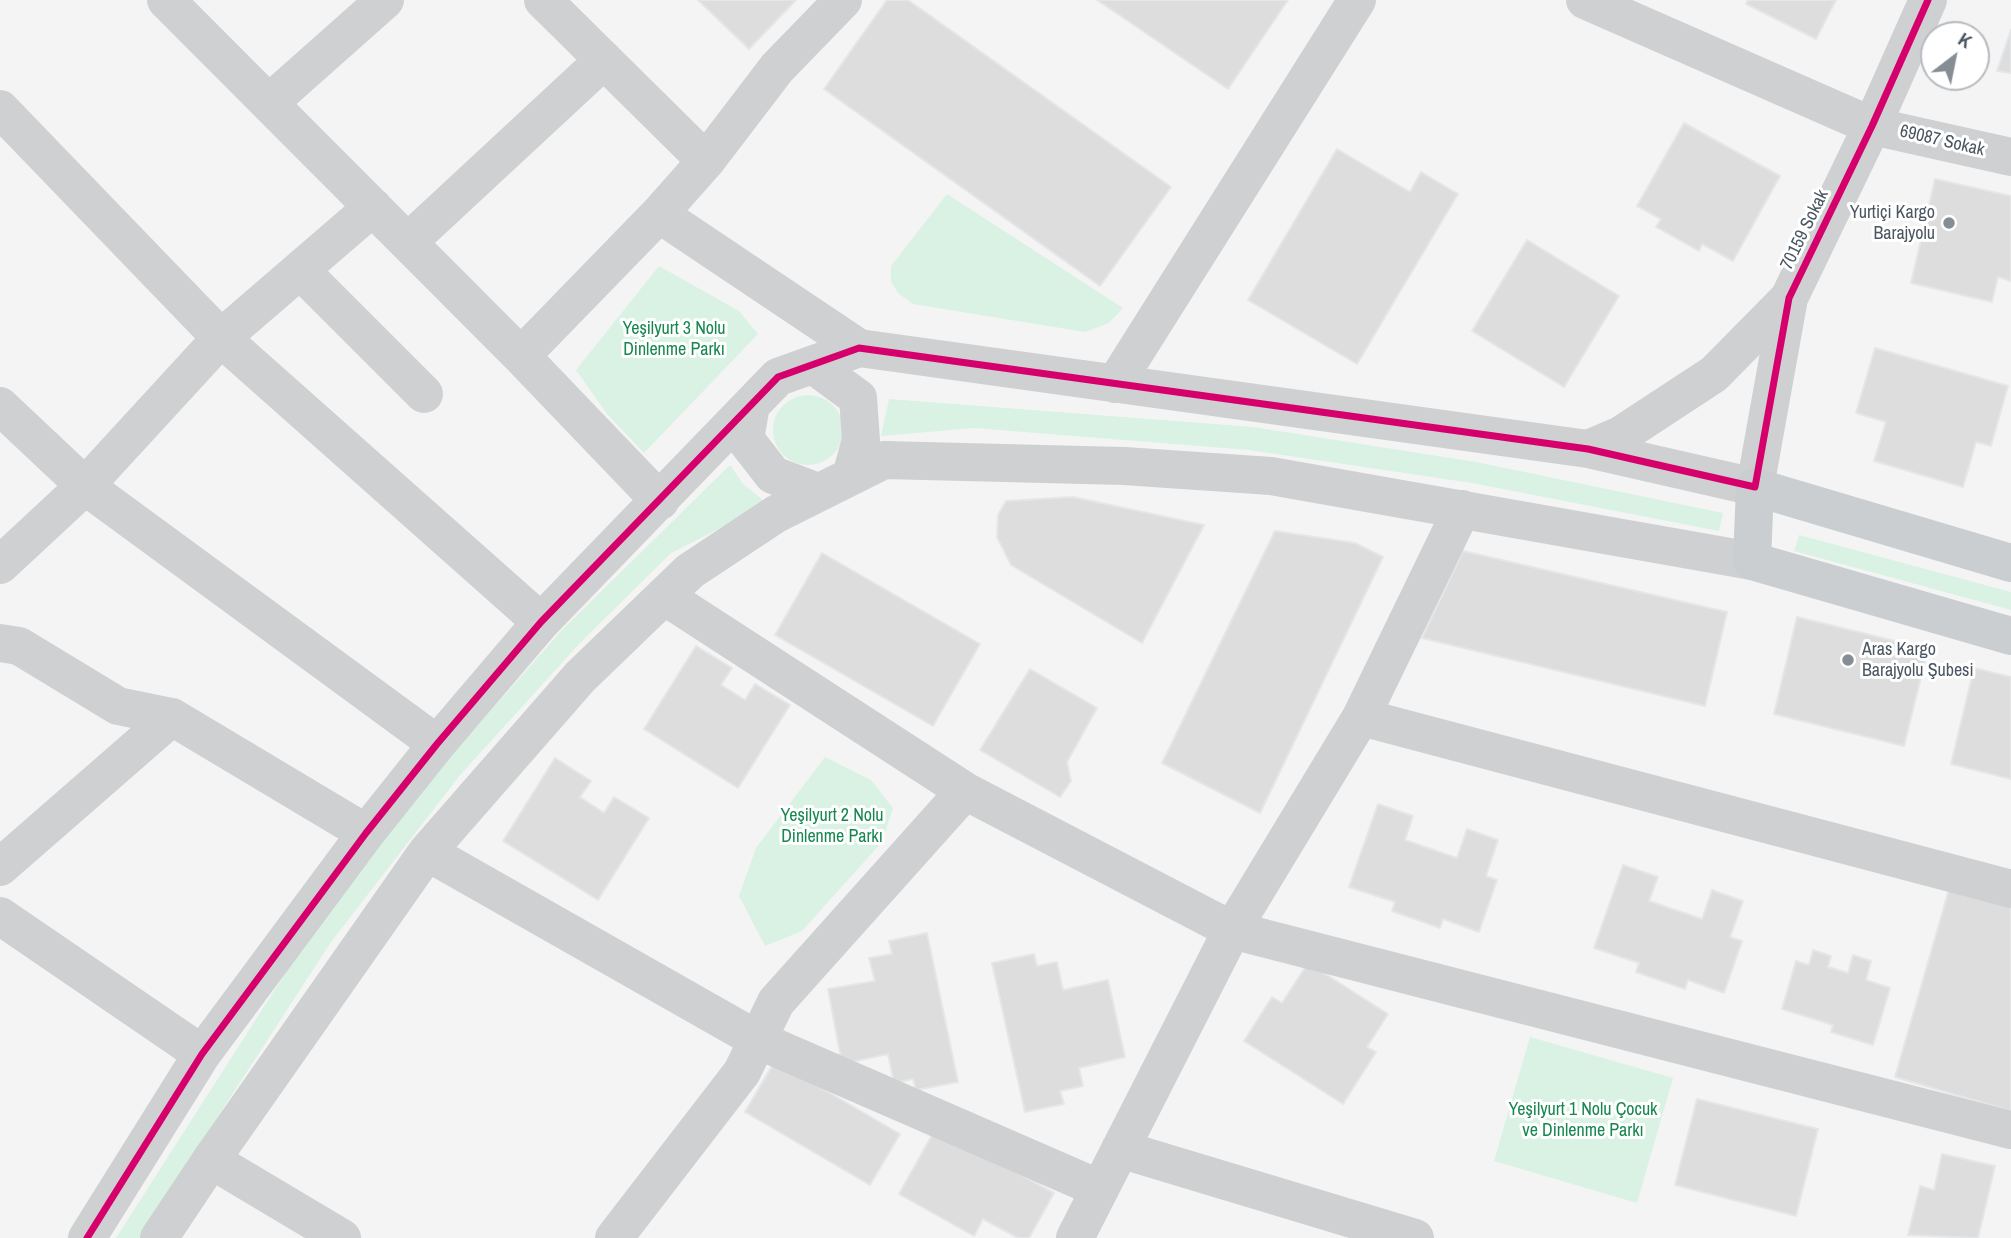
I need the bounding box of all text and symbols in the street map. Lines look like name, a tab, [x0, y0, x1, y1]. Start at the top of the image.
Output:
north arrow	[1920, 21, 1990, 91]
text: K	[1953, 26, 1977, 54]
street label: 69087 Sokak	[1898, 121, 1986, 161]
street label: 70159 Sokak	[1776, 187, 1834, 273]
place label: Yurtiçi Kargo Barajyolu	[1850, 202, 1935, 244]
marker: Yurtiçi Kargo Barajyolu	[1941, 215, 1957, 231]
park label: Yeşilyurt 3 Nolu Dinlenme Parkı	[622, 318, 726, 360]
place label: Aras Kargo Barajyolu Şubesi	[1862, 639, 1974, 682]
marker: Aras Kargo Barajyolu Şubesi	[1840, 652, 1856, 668]
park label: Yeşilyurt 2 Nolu Dinlenme Parkı	[780, 805, 884, 848]
park label: Yeşilyurt 1 Nolu Çocuk ve Dinlenme Parkı	[1509, 1099, 1657, 1142]

